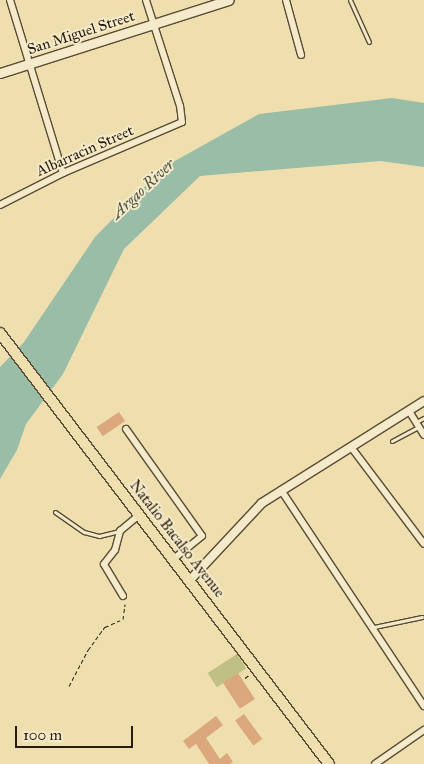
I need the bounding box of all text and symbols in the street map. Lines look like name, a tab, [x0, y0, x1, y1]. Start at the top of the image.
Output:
street label: San Miguel Street	[25, 7, 137, 59]
street label: Albarracin Street	[34, 122, 136, 180]
water label: Argao River	[107, 155, 179, 223]
street label: Natalio Bacalso Avenue	[126, 477, 228, 601]
scale bar	[18, 716, 135, 748]
text: 100 m	[23, 726, 62, 744]

